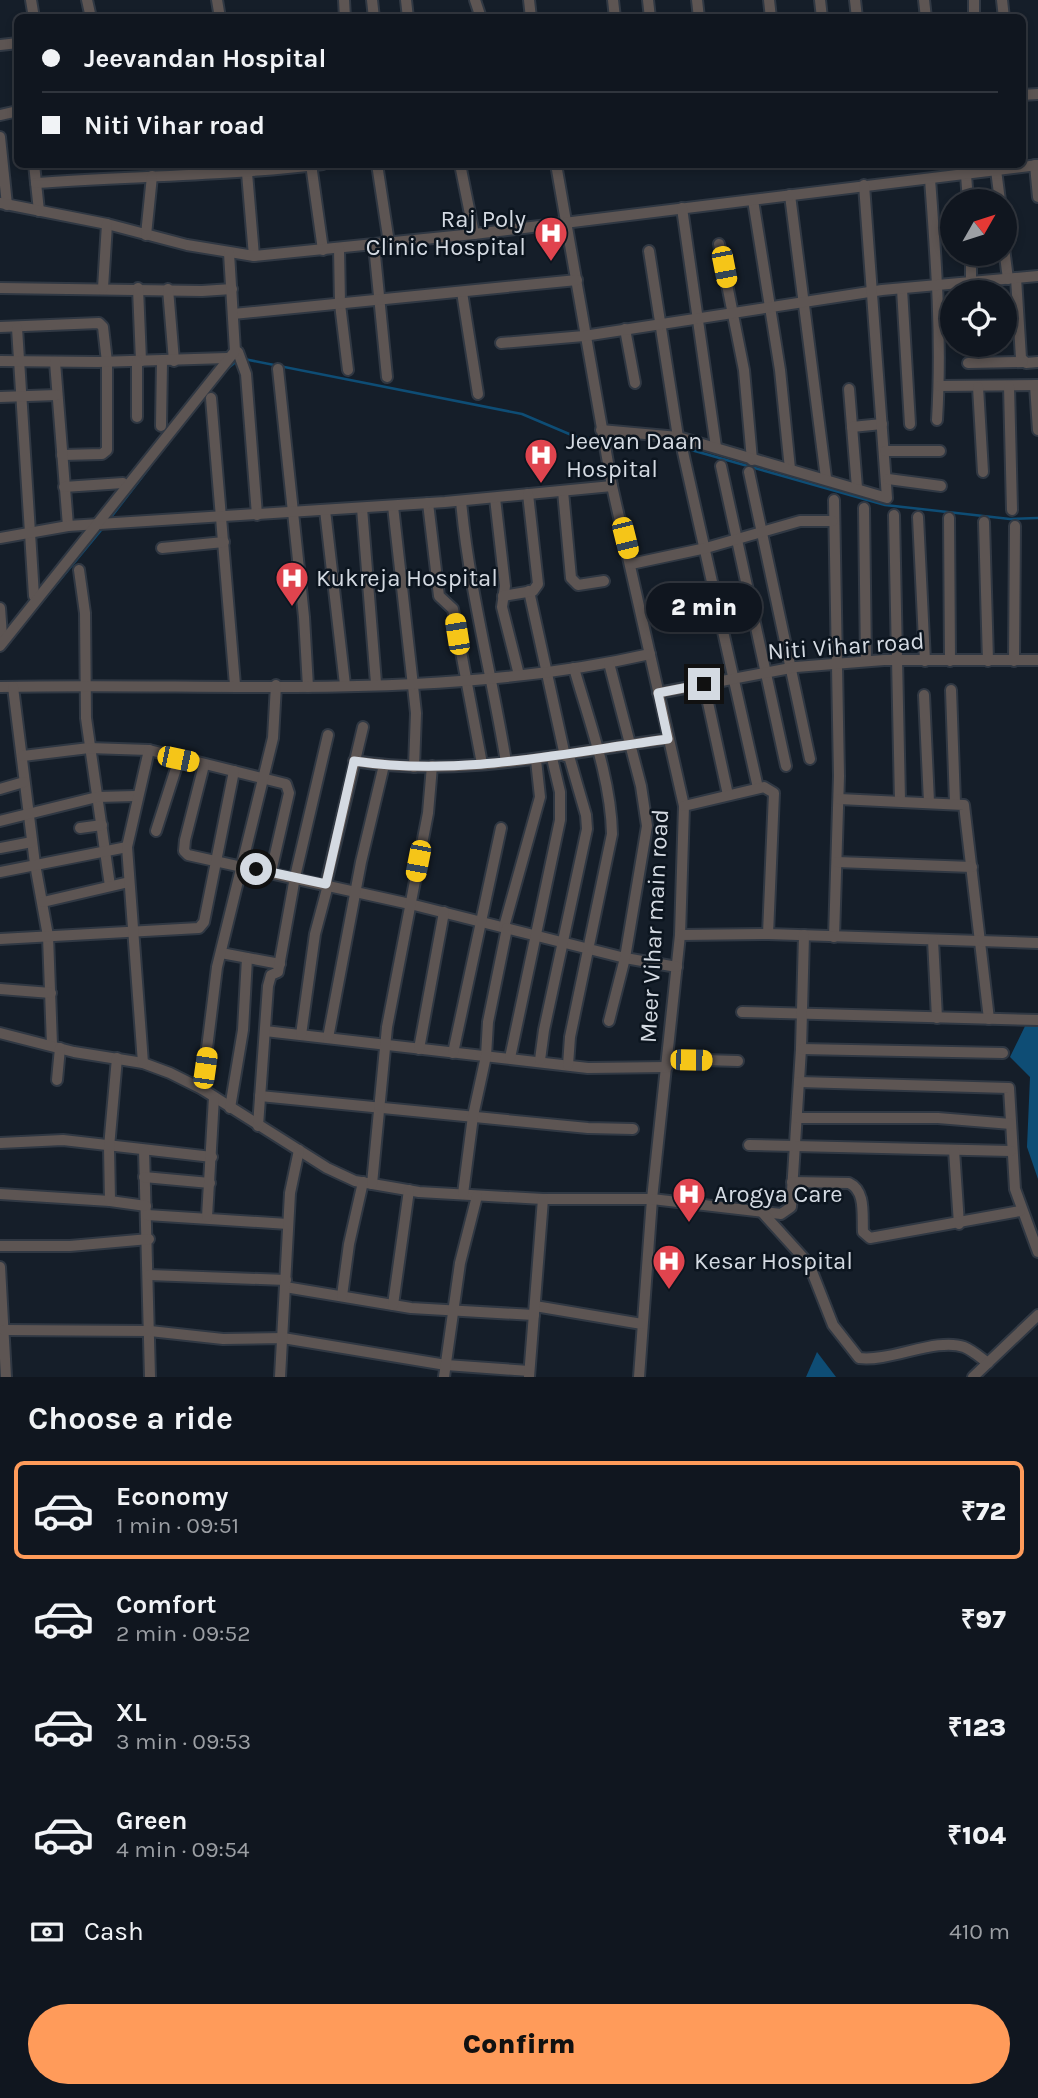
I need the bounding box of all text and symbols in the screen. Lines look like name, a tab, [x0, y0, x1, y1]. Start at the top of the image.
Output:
text: Jeevandan Hospital	[84, 43, 327, 74]
text: Niti Vihar road	[84, 110, 265, 141]
north arrow	[940, 189, 1017, 266]
map controls	[940, 189, 1017, 357]
place label: Raj Poly Clinic Hospital	[366, 205, 526, 261]
hospital icon: Raj Poly Clinic Hospital	[532, 214, 570, 263]
car	[710, 244, 739, 290]
button: locate	[940, 280, 1017, 357]
place label: Jeevan Daan Hospital	[566, 427, 703, 483]
hospital icon: Jeevan Daan Hospital	[522, 436, 560, 485]
car	[610, 515, 641, 561]
hospital icon: Kukreja Hospital	[273, 559, 311, 608]
place label: Kukreja Hospital	[316, 564, 498, 592]
callout: 2 min	[646, 582, 762, 632]
text: 2 min	[671, 594, 737, 621]
car	[444, 612, 471, 656]
street label: Niti Vihar road	[767, 627, 925, 665]
route end	[688, 668, 720, 700]
car	[156, 744, 201, 774]
street label: Meer Vihar main road	[634, 808, 674, 1044]
car	[404, 838, 433, 884]
route start	[240, 853, 272, 885]
car	[192, 1046, 219, 1090]
car	[670, 1049, 713, 1071]
hospital icon: Arogya Care	[670, 1175, 708, 1224]
place label: Arogya Care	[714, 1180, 843, 1208]
hospital icon: Kesar Hospital	[650, 1242, 688, 1291]
place label: Kesar Hospital	[694, 1247, 853, 1275]
text: Choose a ride	[28, 1400, 233, 1437]
icon: car	[32, 1479, 95, 1542]
text: Economy	[116, 1481, 228, 1512]
text: ₹72	[961, 1496, 1006, 1527]
text: 1 min · 09:51	[116, 1512, 239, 1539]
icon: car	[32, 1587, 95, 1650]
text: Comfort	[116, 1589, 217, 1620]
text: ₹97	[961, 1604, 1006, 1635]
text: 2 min · 09:52	[116, 1620, 251, 1647]
icon: car	[32, 1695, 95, 1758]
text: XL	[116, 1697, 147, 1728]
text: ₹123	[948, 1712, 1006, 1743]
text: 3 min · 09:53	[116, 1728, 251, 1755]
icon: car	[32, 1803, 95, 1866]
text: Green	[116, 1805, 188, 1836]
text: ₹104	[947, 1820, 1006, 1851]
text: 4 min · 09:54	[116, 1836, 250, 1863]
icon: cash	[28, 1913, 66, 1951]
text: Cash	[84, 1916, 144, 1947]
text: 410 m	[949, 1918, 1010, 1945]
button: Confirm	[28, 2004, 1010, 2084]

